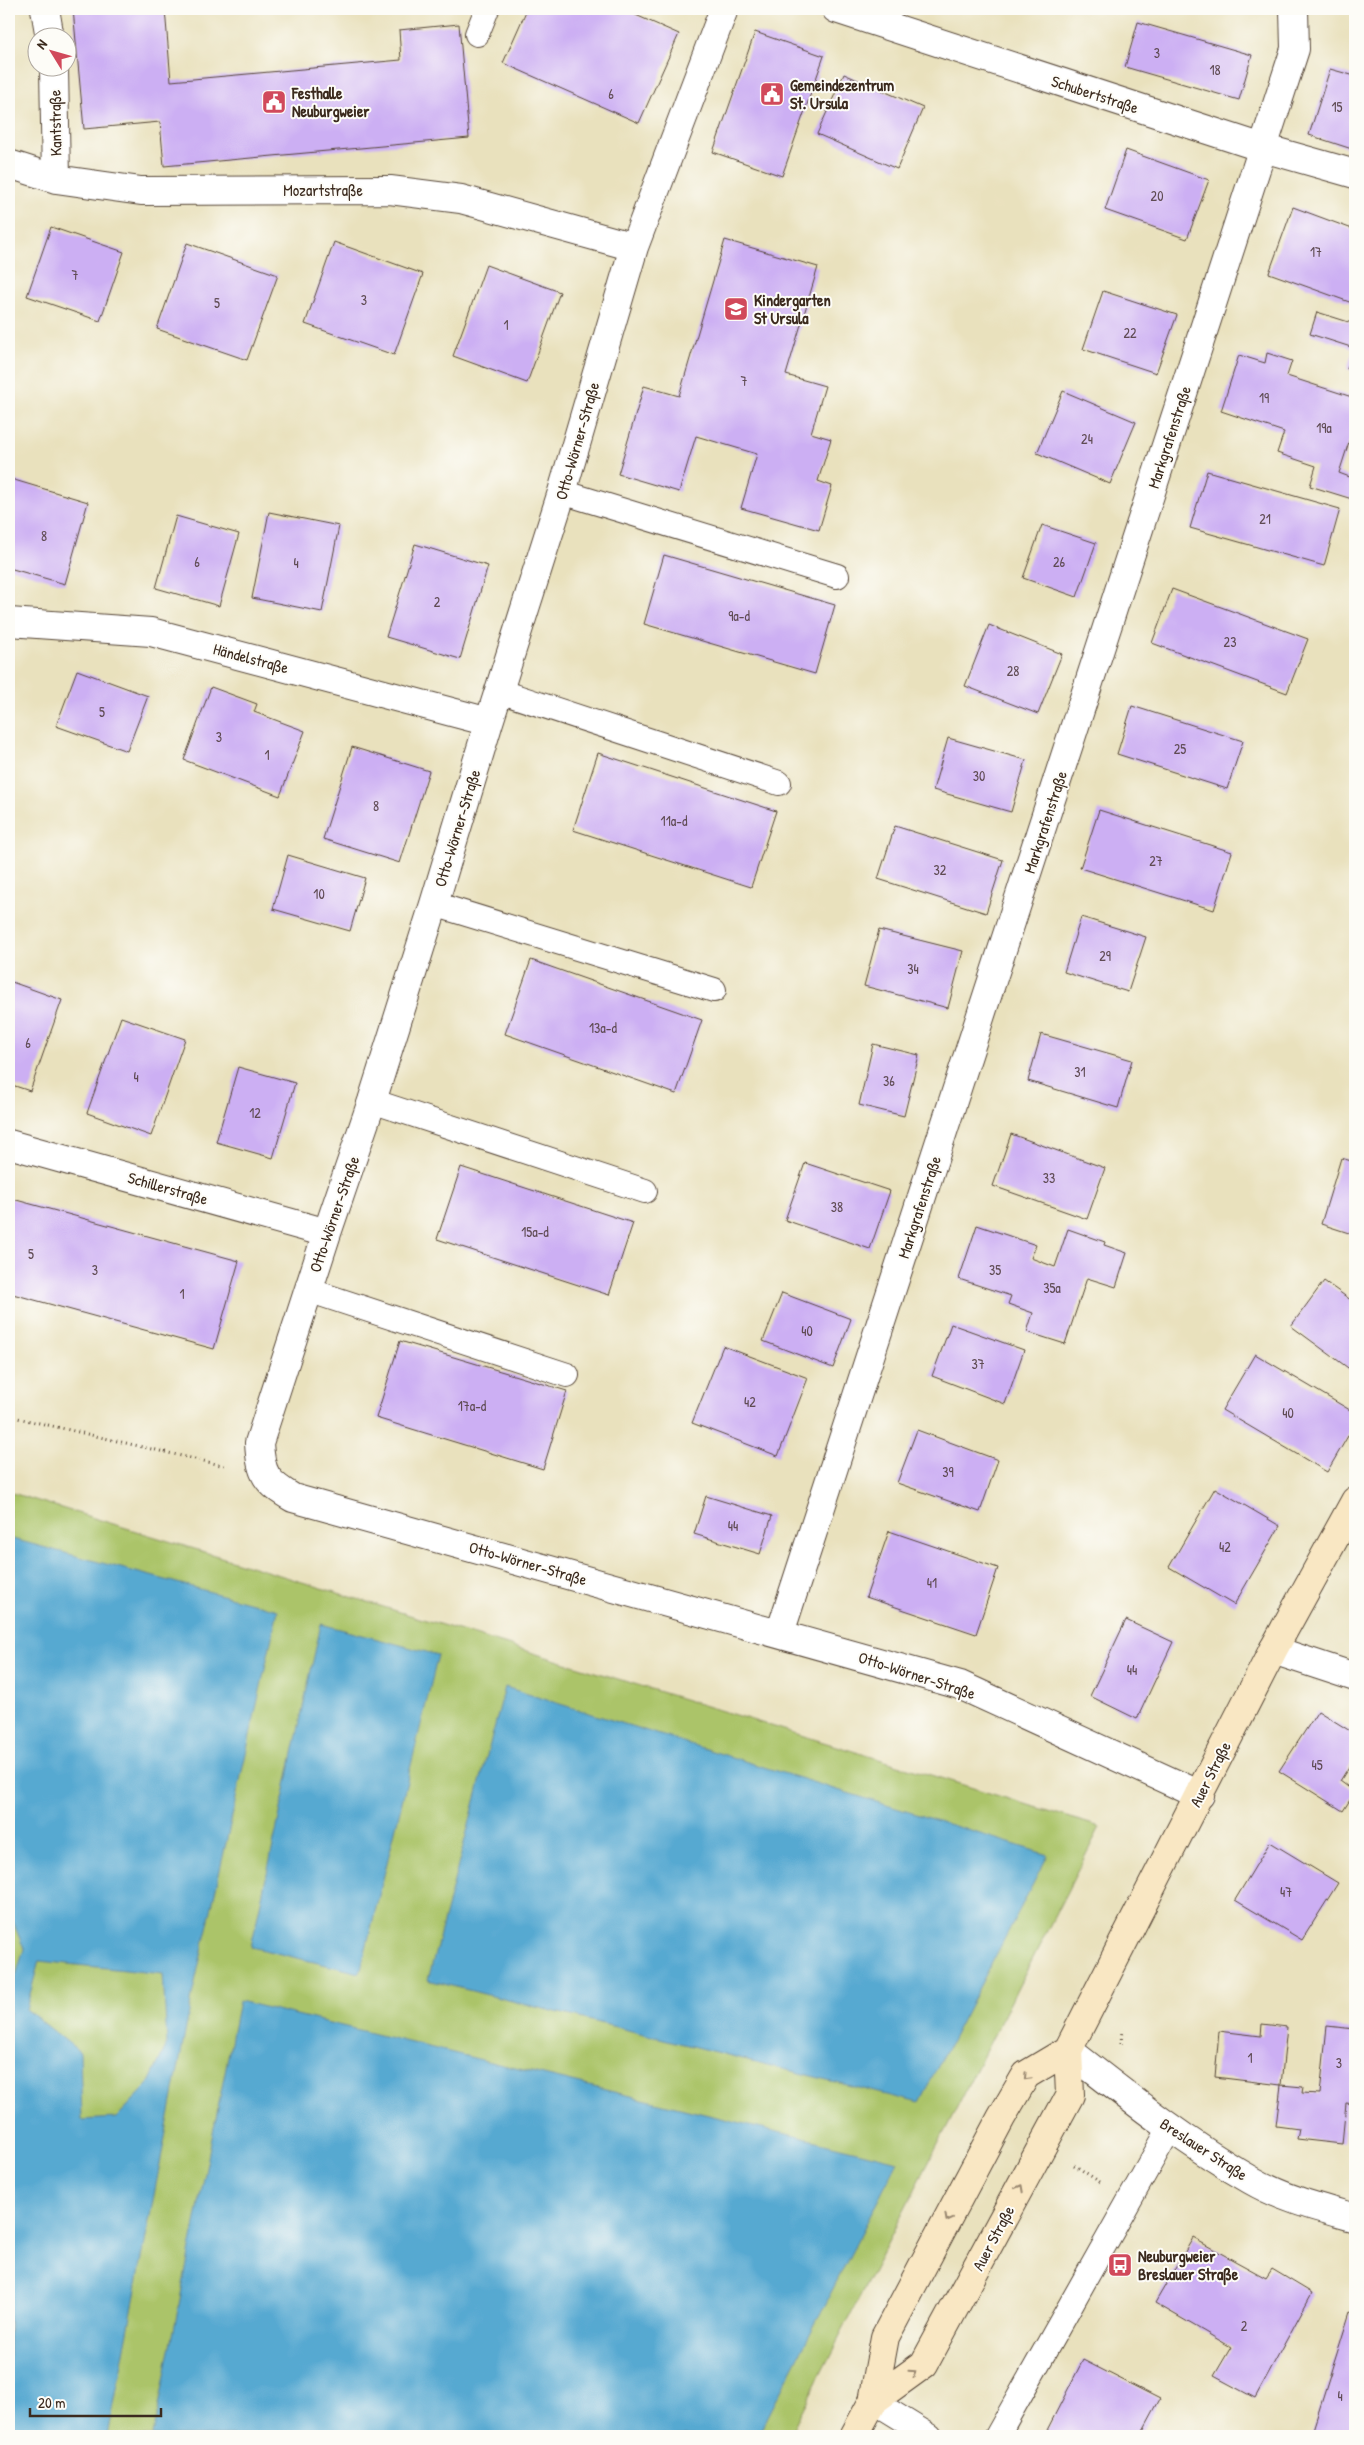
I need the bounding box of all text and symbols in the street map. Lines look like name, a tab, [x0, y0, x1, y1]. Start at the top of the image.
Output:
north arrow	[28, 28, 78, 78]
text: N	[31, 35, 51, 53]
house number: 3	[1154, 43, 1160, 62]
house number: 18	[1209, 60, 1221, 79]
street label: Schubertstraße	[1049, 70, 1142, 119]
place label: Gemeindezentrum St. Ursula	[790, 74, 894, 114]
public building icon: Gemeindezentrum St. Ursula	[759, 81, 785, 107]
place label: Festhalle Neuburgweier	[291, 82, 370, 123]
house number: 6	[608, 84, 614, 103]
street label: Kantstraße	[43, 89, 67, 156]
public building icon: Festhalle Neuburgweier	[261, 89, 287, 115]
house number: 15	[1331, 97, 1343, 116]
street label: Mozartstraße	[283, 179, 363, 201]
house number: 20	[1151, 186, 1163, 205]
house number: 17	[1310, 242, 1322, 261]
house number: 7	[72, 265, 79, 284]
place label: Kindergarten St Ursula	[754, 289, 831, 329]
house number: 3	[361, 290, 367, 309]
house number: 5	[214, 293, 220, 312]
school or university icon: Kindergarten St Ursula	[723, 296, 749, 322]
house number: 1	[503, 315, 509, 334]
house number: 22	[1123, 323, 1137, 342]
house number: 7	[741, 371, 748, 390]
street label: Otto-Wörner-Straße	[550, 379, 605, 502]
street label: Markgrafenstraße	[1142, 382, 1196, 491]
house number: 19	[1259, 388, 1269, 407]
house number: 19a	[1316, 418, 1332, 437]
house number: 24	[1081, 429, 1093, 448]
house number: 21	[1259, 509, 1271, 528]
house number: 8	[41, 526, 47, 545]
house number: 6	[194, 552, 200, 571]
house number: 26	[1053, 552, 1065, 571]
house number: 4	[293, 553, 299, 572]
house number: 2	[434, 592, 441, 611]
house number: 9a-d	[728, 606, 750, 625]
house number: 23	[1224, 632, 1236, 651]
street label: Händelstraße	[211, 637, 292, 679]
house number: 28	[1007, 661, 1019, 680]
house number: 5	[99, 702, 105, 721]
house number: 3	[216, 727, 222, 746]
house number: 25	[1174, 739, 1186, 758]
house number: 1	[264, 745, 270, 764]
street label: Otto-Wörner-Straße	[429, 766, 485, 889]
house number: 30	[973, 766, 985, 785]
street label: Markgrafenstraße	[1018, 767, 1072, 876]
house number: 8	[373, 796, 379, 815]
house number: 11a-d	[661, 811, 688, 830]
house number: 27	[1149, 851, 1163, 870]
house number: 32	[934, 860, 947, 879]
house number: 10	[313, 884, 325, 903]
house number: 29	[1099, 946, 1111, 965]
house number: 34	[907, 959, 919, 978]
house number: 13a-d	[589, 1018, 618, 1037]
house number: 6	[25, 1033, 31, 1052]
house number: 31	[1074, 1062, 1086, 1081]
house number: 4	[133, 1067, 139, 1086]
house number: 36	[883, 1071, 895, 1090]
house number: 12	[249, 1103, 261, 1122]
street label: Otto-Wörner-Straße	[304, 1152, 364, 1275]
street label: Markgrafenstraße	[892, 1152, 946, 1261]
street label: Schillerstraße	[125, 1166, 211, 1210]
house number: 33	[1043, 1168, 1055, 1187]
house number: 38	[831, 1197, 843, 1216]
house number: 15a-d	[521, 1222, 549, 1241]
house number: 5	[28, 1244, 34, 1263]
house number: 3	[92, 1260, 98, 1279]
house number: 35	[989, 1260, 1001, 1279]
house number: 35a	[1043, 1278, 1061, 1297]
house number: 1	[179, 1284, 185, 1303]
house number: 40	[801, 1321, 813, 1340]
house number: 37	[971, 1354, 985, 1373]
house number: 42	[744, 1392, 756, 1411]
house number: 17a-d	[458, 1396, 487, 1415]
house number: 40	[1282, 1403, 1294, 1422]
house number: 39	[942, 1462, 954, 1481]
house number: 44	[728, 1516, 738, 1535]
street label: Otto-Wörner-Straße	[467, 1536, 590, 1591]
house number: 42	[1219, 1537, 1231, 1556]
house number: 41	[927, 1573, 937, 1592]
street label: Otto-Wörner-Straße	[856, 1646, 979, 1704]
house number: 44	[1127, 1660, 1137, 1679]
street label: Auer Straße	[1184, 1737, 1236, 1810]
house number: 45	[1311, 1755, 1323, 1774]
house number: 47	[1280, 1882, 1292, 1901]
house number: 1	[1247, 2048, 1253, 2067]
house number: 3	[1336, 2053, 1342, 2072]
one-way arrow	[1024, 2071, 1033, 2080]
street label: Breslauer Straße	[1156, 2113, 1252, 2186]
one-way arrow	[1014, 2184, 1024, 2193]
street label: Auer Straße	[967, 2201, 1020, 2274]
one-way arrow	[944, 2213, 954, 2222]
place label: Neuburgweier Breslauer Straße	[1138, 2245, 1239, 2286]
bus stop icon: Neuburgweier Breslauer Straße	[1107, 2252, 1133, 2278]
house number: 2	[1241, 2316, 1248, 2335]
one-way arrow	[907, 2370, 916, 2378]
scale bar	[30, 2385, 161, 2417]
house number: 4	[1337, 2386, 1343, 2405]
text: 20 m	[38, 2392, 65, 2413]

